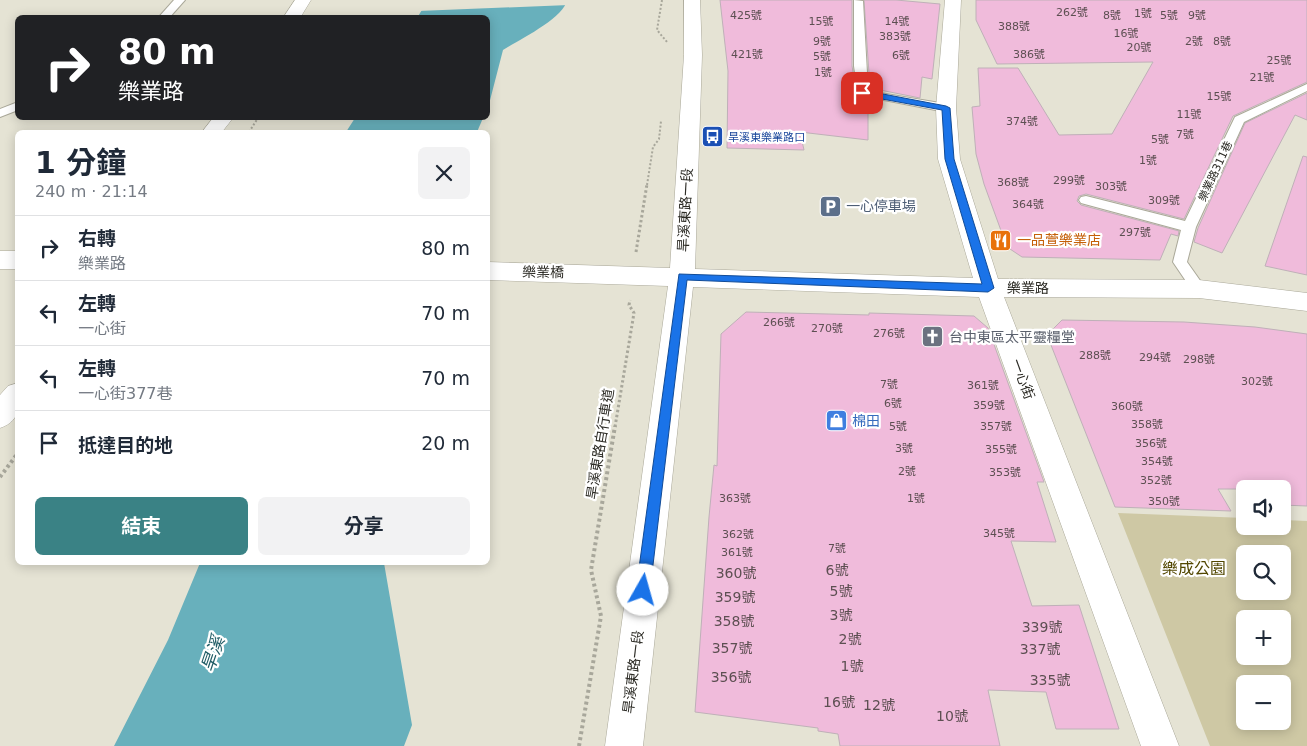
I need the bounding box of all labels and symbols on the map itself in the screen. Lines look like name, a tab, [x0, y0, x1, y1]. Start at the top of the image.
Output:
house number: 262號	[1056, 6, 1088, 19]
house number: 1號	[1134, 7, 1152, 20]
house number: 425號	[730, 9, 762, 22]
house number: 8號	[1103, 9, 1121, 22]
house number: 5號	[1160, 9, 1178, 22]
house number: 9號	[1188, 9, 1206, 22]
house number: 15號	[809, 15, 834, 28]
house number: 14號	[885, 15, 910, 28]
house number: 388號	[998, 20, 1030, 33]
house number: 16號	[1114, 27, 1139, 40]
house number: 383號	[879, 30, 911, 43]
house number: 9號	[813, 35, 831, 48]
house number: 2號	[1185, 35, 1203, 48]
house number: 8號	[1213, 35, 1231, 48]
house number: 20號	[1127, 41, 1152, 54]
house number: 421號	[731, 48, 763, 61]
house number: 386號	[1013, 48, 1045, 61]
house number: 6號	[892, 49, 910, 62]
house number: 5號	[813, 50, 831, 63]
house number: 25號	[1267, 54, 1292, 67]
house number: 1號	[814, 66, 832, 79]
house number: 21號	[1250, 71, 1275, 84]
pin	[841, 72, 883, 114]
house number: 15號	[1207, 90, 1232, 103]
house number: 11號	[1177, 108, 1202, 121]
house number: 374號	[1006, 115, 1038, 128]
bus stop icon: 旱溪東樂業路口	[700, 125, 724, 149]
house number: 7號	[1176, 128, 1194, 141]
place label: 旱溪東樂業路口	[728, 131, 805, 144]
house number: 5號	[1151, 133, 1169, 146]
street label: 樂業路311巷	[1196, 139, 1235, 203]
house number: 1號	[1139, 154, 1157, 167]
street label: 旱溪東路一段	[675, 168, 695, 252]
house number: 299號	[1053, 174, 1085, 187]
house number: 368號	[997, 176, 1029, 189]
house number: 303號	[1095, 180, 1127, 193]
parking icon: 一心停車場	[818, 194, 842, 218]
house number: 309號	[1148, 194, 1180, 207]
place label: 一心停車場	[846, 198, 916, 214]
house number: 364號	[1012, 198, 1044, 211]
house number: 297號	[1119, 226, 1151, 239]
restaurant icon: 一品萱樂業店	[989, 228, 1013, 252]
place label: 一品萱樂業店	[1017, 232, 1101, 248]
street label: 樂業橋	[522, 264, 564, 280]
street label: 樂業路	[1007, 280, 1049, 296]
house number: 266號	[763, 316, 795, 329]
house number: 270號	[811, 322, 843, 335]
church icon: 台中東區太平靈糧堂	[921, 325, 945, 349]
house number: 276號	[873, 327, 905, 340]
place label: 台中東區太平靈糧堂	[949, 329, 1075, 345]
house number: 288號	[1079, 349, 1111, 362]
house number: 294號	[1139, 351, 1171, 364]
house number: 298號	[1183, 353, 1215, 366]
street label: 一心街	[1008, 357, 1038, 401]
house number: 302號	[1241, 375, 1273, 388]
house number: 7號	[880, 378, 898, 391]
house number: 361號	[967, 379, 999, 392]
street label: 旱溪東路自行車道	[583, 387, 617, 501]
house number: 6號	[884, 397, 902, 410]
house number: 359號	[973, 399, 1005, 412]
house number: 360號	[1111, 400, 1143, 413]
shop icon: 棉田	[824, 409, 848, 433]
place label: 棉田	[852, 413, 880, 429]
house number: 358號	[1131, 418, 1163, 431]
house number: 5號	[889, 420, 907, 433]
house number: 357號	[980, 420, 1012, 433]
house number: 356號	[1135, 437, 1167, 450]
house number: 3號	[895, 442, 913, 455]
house number: 355號	[985, 443, 1017, 456]
house number: 354號	[1141, 455, 1173, 468]
house number: 2號	[898, 465, 916, 478]
house number: 353號	[989, 466, 1021, 479]
house number: 352號	[1140, 474, 1172, 487]
house number: 363號	[719, 492, 751, 505]
house number: 1號	[907, 492, 925, 505]
house number: 350號	[1148, 495, 1180, 508]
house number: 345號	[983, 527, 1015, 540]
house number: 362號	[722, 528, 754, 541]
house number: 7號	[828, 542, 846, 555]
house number: 361號	[721, 546, 753, 559]
park label: 樂成公園	[1162, 559, 1226, 578]
house number: 6號	[826, 562, 848, 578]
position arrow	[616, 563, 668, 615]
house number: 360號	[716, 565, 756, 581]
house number: 5號	[830, 583, 852, 599]
house number: 359號	[715, 589, 755, 605]
house number: 3號	[830, 607, 852, 623]
house number: 358號	[714, 613, 754, 629]
house number: 339號	[1022, 619, 1062, 635]
street label: 旱溪東路一段	[620, 629, 646, 715]
water label: 旱溪	[197, 631, 229, 674]
house number: 2號	[839, 631, 861, 647]
house number: 357號	[712, 640, 752, 656]
house number: 337號	[1020, 641, 1060, 657]
house number: 1號	[841, 658, 863, 674]
house number: 356號	[711, 669, 751, 685]
house number: 335號	[1030, 672, 1070, 688]
house number: 16號	[823, 694, 855, 710]
house number: 12號	[863, 697, 895, 713]
house number: 10號	[936, 708, 968, 724]

